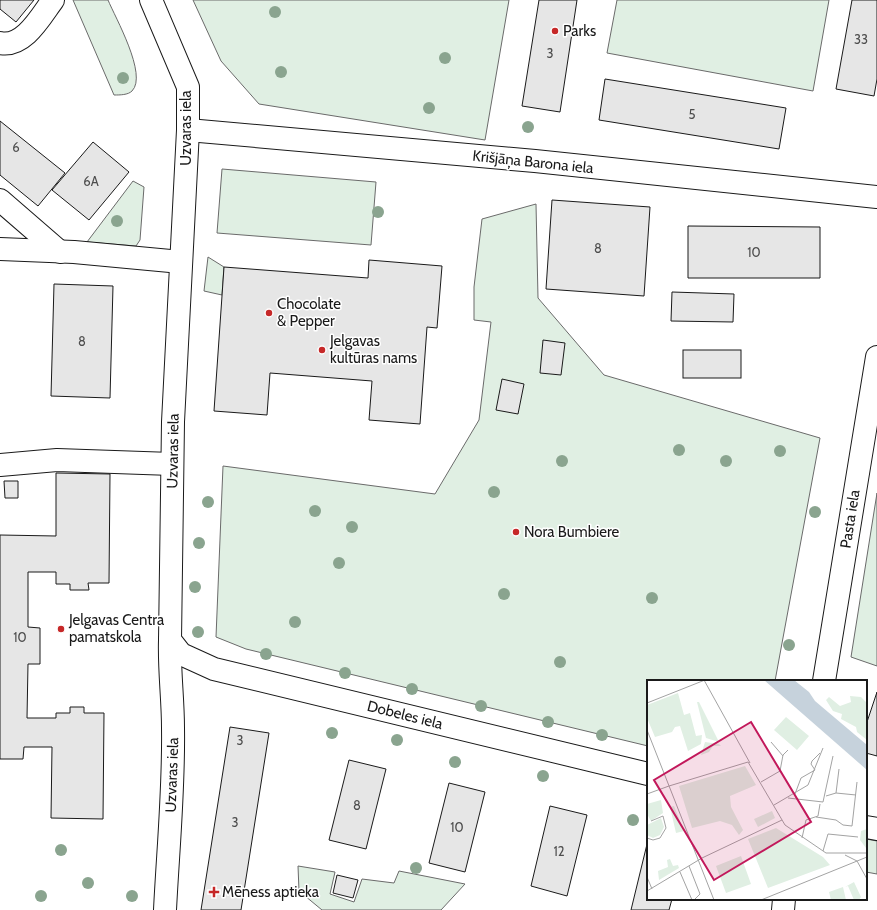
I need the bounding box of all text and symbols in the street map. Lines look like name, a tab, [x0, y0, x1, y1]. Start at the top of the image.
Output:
place label: Parks	[563, 22, 596, 40]
marker: Parks	[550, 26, 560, 36]
house number: 33	[854, 31, 868, 47]
house number: 3	[546, 45, 554, 61]
street label: Uzvaras iela	[177, 90, 195, 166]
house number: 5	[688, 106, 696, 122]
house number: 6	[12, 139, 20, 155]
street label: Krišjāņa Barona iela	[472, 147, 595, 178]
house number: 6A	[83, 173, 99, 189]
house number: 8	[594, 240, 602, 256]
house number: 10	[747, 244, 761, 260]
place label: Chocolate & Pepper	[277, 295, 341, 330]
marker: Chocolate & Pepper	[264, 308, 274, 318]
place label: Jelgavas kultūras nams	[329, 332, 417, 367]
house number: 8	[78, 333, 86, 349]
marker: Jelgavas kultūras nams	[317, 345, 327, 355]
street label: Uzvaras iela	[163, 412, 183, 489]
street label: Pasta iela	[836, 488, 864, 550]
place label: Nora Bumbiere	[524, 523, 619, 541]
marker: Nora Bumbiere	[511, 527, 521, 537]
place label: Jelgavas Centra pamatskola	[68, 611, 165, 646]
marker: Jelgavas Centra pamatskola	[56, 624, 66, 634]
house number: 10	[13, 629, 27, 645]
inset map	[647, 680, 867, 900]
street label: Dobeles iela	[365, 697, 446, 733]
house number: 3	[236, 732, 244, 748]
street label: Uzvaras iela	[162, 736, 182, 813]
house number: 8	[353, 797, 361, 813]
house number: 3	[231, 814, 239, 830]
house number: 10	[450, 819, 464, 835]
house number: 12	[553, 843, 565, 859]
place label: Mēness aptieka	[222, 883, 320, 901]
marker: Mēness aptieka	[209, 887, 219, 897]

